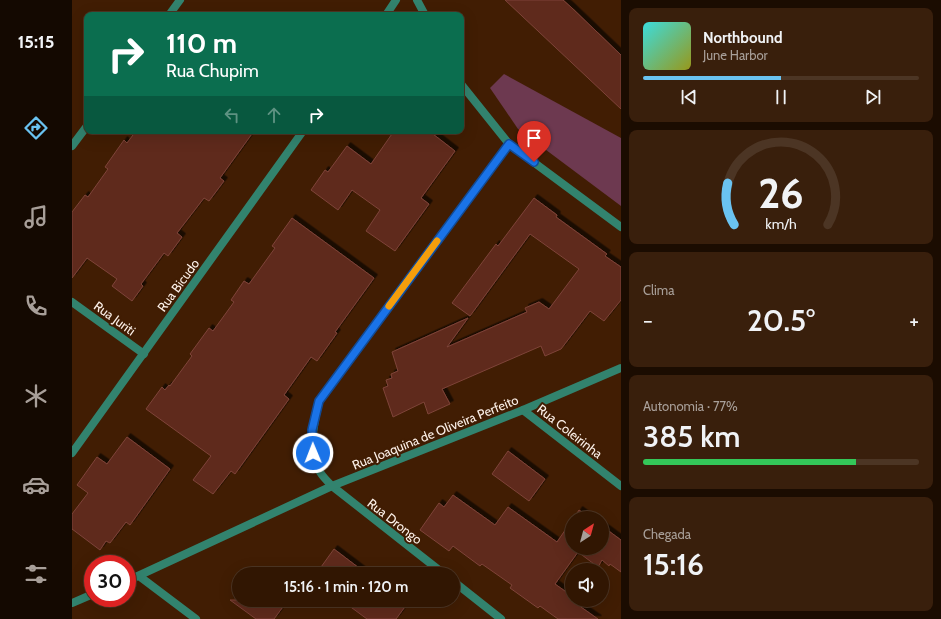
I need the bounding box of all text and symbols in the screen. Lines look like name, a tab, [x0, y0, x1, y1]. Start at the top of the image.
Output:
text: 110 m	[166, 26, 237, 60]
icon: right	[100, 28, 152, 80]
text: Northbound	[703, 29, 783, 47]
text: 15:15	[18, 31, 54, 53]
text: June Harbor	[703, 47, 768, 63]
text: Rua Chupim	[166, 60, 259, 82]
icon: previous	[678, 86, 700, 108]
icon: pause	[770, 86, 792, 108]
icon: next	[862, 86, 884, 108]
icon: left	[221, 104, 243, 126]
icon: ahead	[263, 104, 285, 126]
icon: right	[305, 104, 327, 126]
icon: directions	[22, 114, 50, 142]
pin	[517, 121, 551, 162]
icon: arrive	[523, 127, 545, 149]
text: 26	[758, 168, 804, 218]
icon: music	[22, 203, 50, 231]
text: km/h	[765, 215, 797, 233]
street label: Rua Bicudo	[154, 256, 202, 314]
text: Clima	[643, 282, 674, 298]
icon: phone	[22, 292, 50, 320]
street label: Rua Juriti	[91, 298, 139, 338]
text: 20.5°	[747, 302, 815, 339]
text: −	[643, 307, 653, 334]
text: +	[909, 307, 919, 334]
icon: climate	[22, 382, 50, 410]
street label: Rua Joaquina de Oliveira Perfeito	[350, 391, 520, 473]
text: Autonomia · 77%	[643, 398, 738, 414]
street label: Rua Coleirinha	[534, 401, 606, 462]
text: 385 km	[643, 418, 741, 455]
position arrow	[292, 432, 334, 474]
icon: car	[22, 471, 50, 499]
street label: Rua Drongo	[364, 495, 426, 547]
north arrow	[565, 511, 609, 555]
map controls	[565, 511, 609, 607]
text: Chegada	[643, 526, 691, 542]
text: 15:16	[643, 546, 704, 583]
speed limit sign: 30	[84, 555, 136, 607]
icon: filters	[22, 560, 50, 588]
button: sound	[565, 563, 609, 607]
text: 15:16 · 1 min · 120 m	[284, 578, 408, 596]

